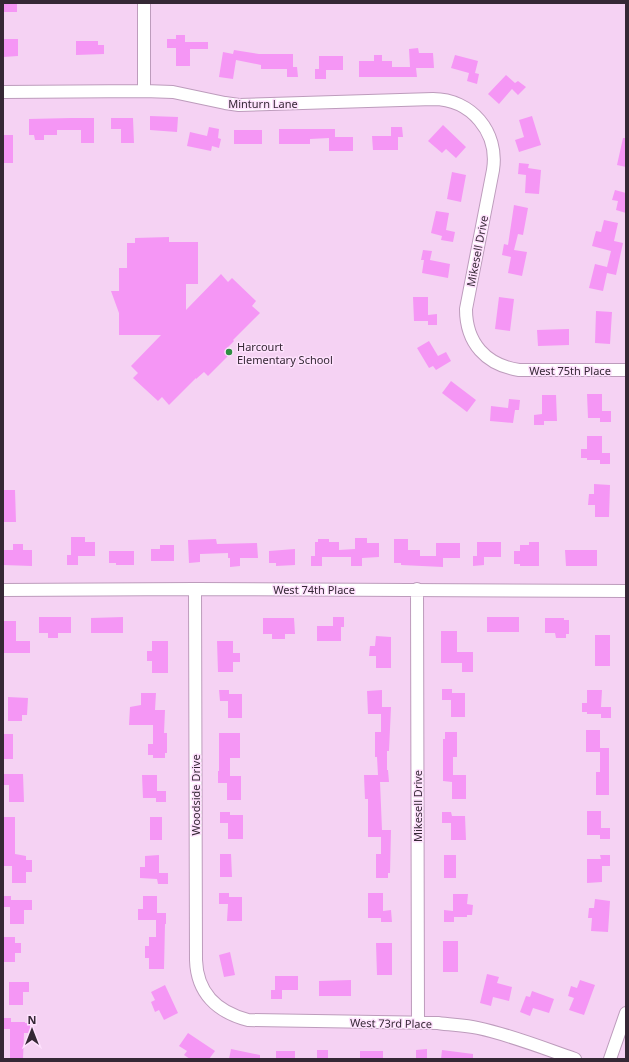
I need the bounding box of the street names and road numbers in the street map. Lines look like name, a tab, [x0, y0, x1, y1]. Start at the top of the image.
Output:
street label: Minturn Lane	[228, 96, 298, 111]
street label: Mikesell Drive	[463, 214, 491, 288]
street label: West 75th Place	[529, 363, 611, 378]
street label: West 74th Place	[273, 582, 355, 597]
street label: Woodside Drive	[188, 754, 203, 836]
street label: Mikesell Drive	[410, 770, 425, 842]
street label: West 73rd Place	[350, 1015, 432, 1031]

